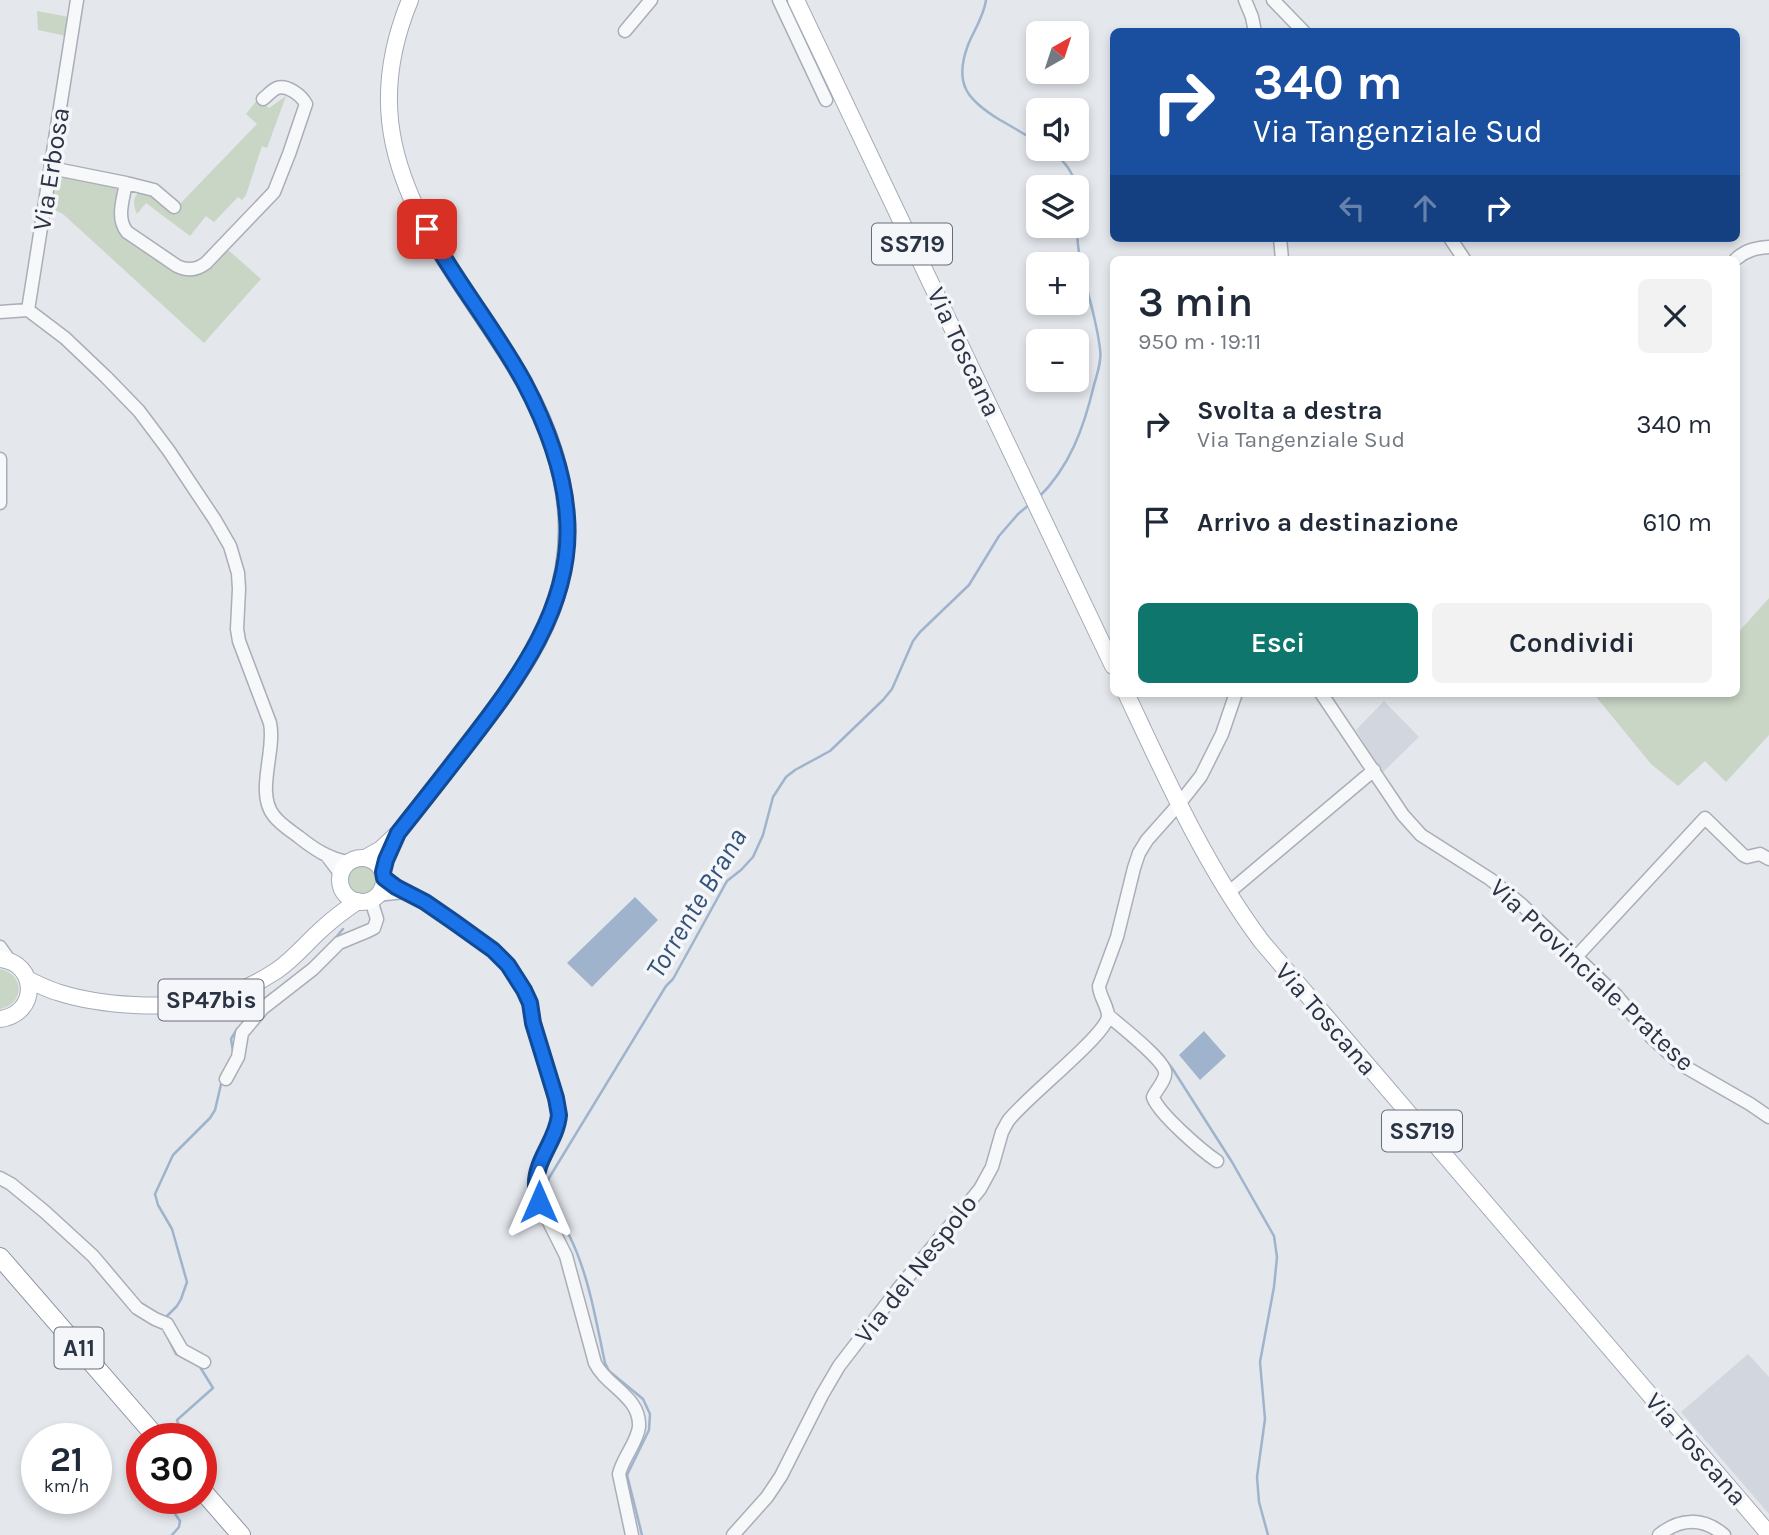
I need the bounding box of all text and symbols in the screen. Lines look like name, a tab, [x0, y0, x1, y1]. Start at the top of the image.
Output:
north arrow	[1026, 21, 1088, 84]
map controls	[1026, 21, 1089, 392]
text: 340 m	[1253, 54, 1403, 111]
icon: right	[1138, 56, 1229, 147]
button: sound	[1026, 98, 1089, 161]
street label: Via Erbosa	[26, 105, 76, 233]
text: Via Tangenziale Sud	[1253, 113, 1543, 150]
button: layers	[1026, 175, 1089, 238]
icon: left	[1333, 189, 1371, 227]
icon: ahead	[1406, 189, 1444, 227]
icon: right	[1479, 189, 1517, 227]
pin	[397, 199, 457, 259]
icon: arrive	[408, 210, 446, 248]
road number: SS719	[872, 224, 952, 264]
button: +	[1026, 252, 1089, 315]
text: 3 min	[1138, 277, 1253, 327]
button: close	[1638, 279, 1712, 353]
street label: Via Toscana	[920, 282, 1008, 422]
text: 950 m · 19:11	[1138, 328, 1261, 355]
button: −	[1026, 329, 1089, 392]
text: Svolta a destra	[1197, 395, 1383, 426]
icon: right	[1138, 405, 1176, 443]
text: 340 m	[1636, 409, 1712, 440]
text: Via Tangenziale Sud	[1197, 426, 1405, 453]
icon: arrive	[1138, 503, 1176, 541]
text: Arrivo a destinazione	[1197, 507, 1459, 538]
text: 610 m	[1643, 507, 1712, 538]
button: Esci	[1138, 603, 1418, 683]
button: Condividi	[1432, 603, 1712, 683]
water label: Torrente Brana	[638, 822, 754, 984]
street label: Via Provinciale Pratese	[1483, 872, 1701, 1078]
street label: Via Toscana	[1269, 956, 1383, 1082]
road number: SP47bis	[158, 980, 264, 1020]
road number: SS719	[1382, 1111, 1462, 1152]
position arrow	[502, 1165, 576, 1239]
street label: Via del Nespolo	[848, 1188, 984, 1350]
road number: A11	[55, 1328, 104, 1368]
street label: Via Toscana	[1639, 1386, 1753, 1512]
speed limit sign: 30	[126, 1423, 217, 1514]
text: 21	[50, 1439, 83, 1480]
text: km/h	[44, 1475, 89, 1497]

